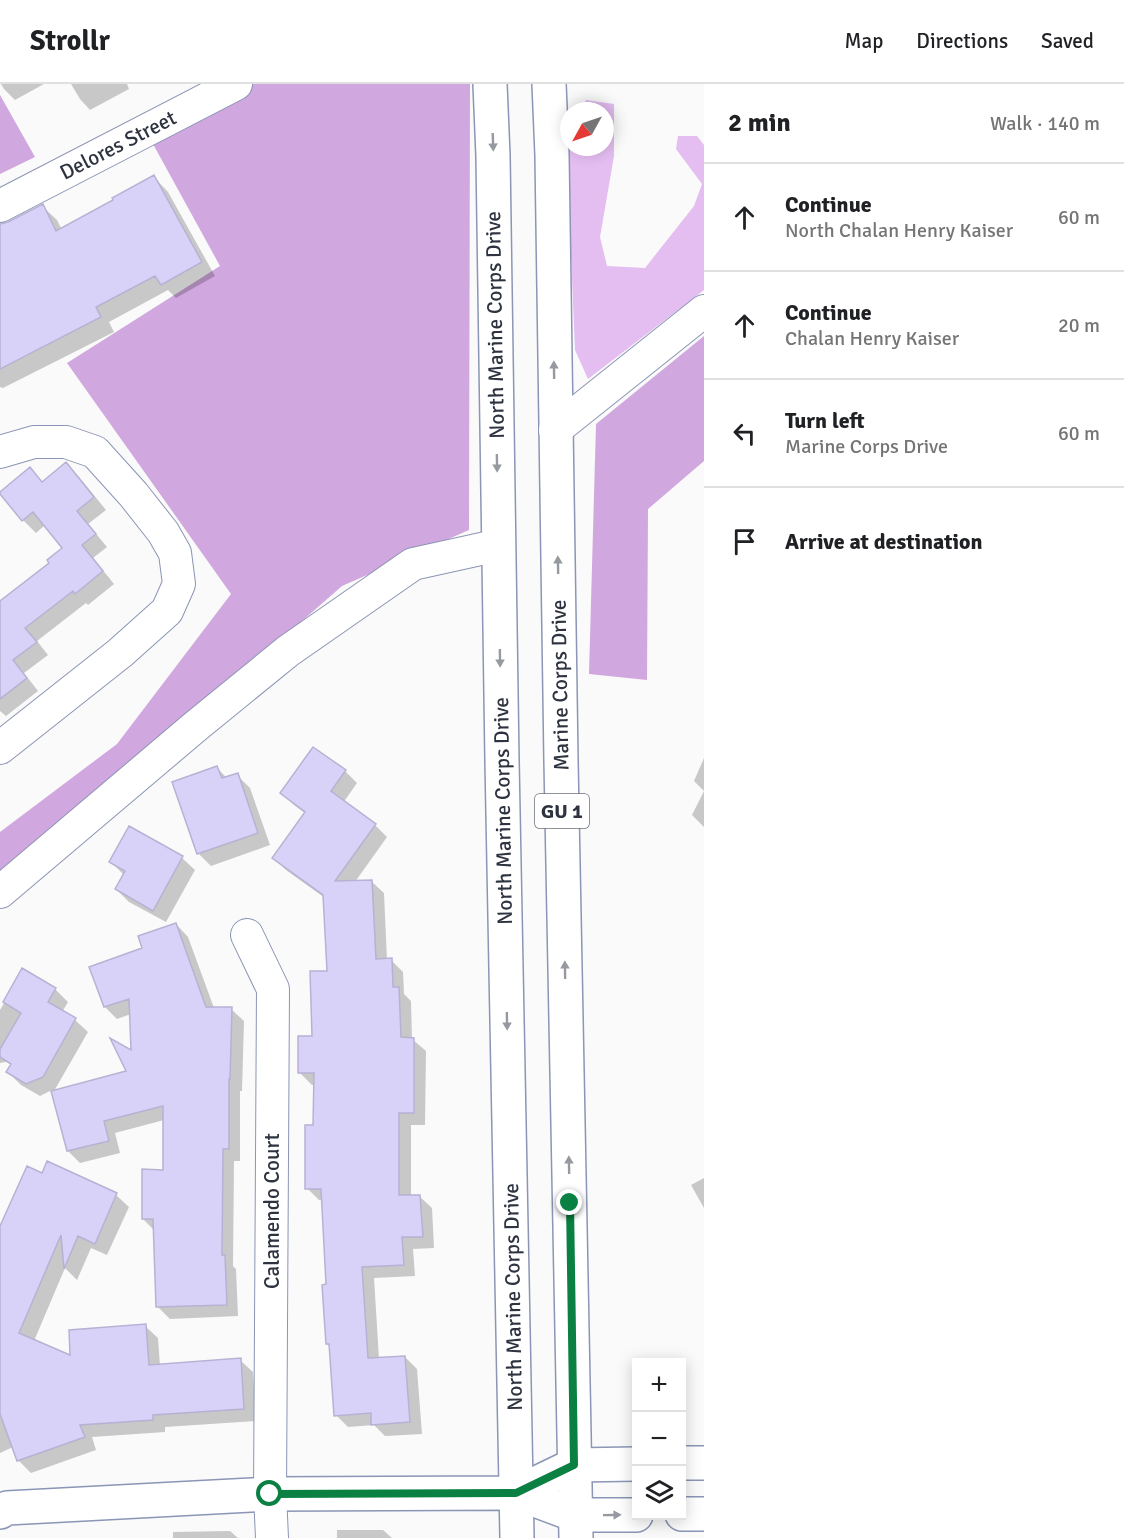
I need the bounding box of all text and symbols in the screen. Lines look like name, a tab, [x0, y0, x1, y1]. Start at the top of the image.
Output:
text: Strollr	[30, 24, 110, 58]
text: Map	[845, 28, 883, 54]
text: Directions	[916, 28, 1008, 54]
text: Saved	[1041, 28, 1094, 54]
north arrow	[560, 102, 614, 156]
street label: Delores Street	[55, 105, 181, 185]
text: 2 min	[728, 107, 791, 139]
text: Walk · 140 m	[990, 111, 1100, 136]
one-way arrow	[488, 133, 497, 152]
text: Continue	[785, 191, 872, 218]
icon: ahead	[728, 201, 761, 234]
text: 60 m	[1058, 205, 1100, 230]
street label: North Marine Corps Drive	[480, 211, 510, 439]
text: North Chalan Henry Kaiser	[785, 218, 1013, 243]
text: Continue	[785, 299, 872, 326]
icon: ahead	[728, 309, 761, 342]
text: 20 m	[1058, 313, 1100, 338]
text: Chalan Henry Kaiser	[785, 326, 959, 351]
one-way arrow	[550, 360, 559, 379]
text: Turn left	[785, 407, 865, 434]
icon: left	[728, 417, 761, 450]
text: 60 m	[1058, 421, 1100, 446]
text: Marine Corps Drive	[785, 434, 948, 459]
one-way arrow	[492, 454, 502, 473]
icon: arrive	[728, 525, 761, 558]
text: Arrive at destination	[785, 528, 982, 555]
one-way arrow	[553, 555, 562, 574]
street label: Marine Corps Drive	[546, 599, 574, 771]
one-way arrow	[496, 649, 505, 668]
street label: North Marine Corps Drive	[488, 697, 518, 925]
road number: GU 1	[535, 794, 589, 828]
one-way arrow	[561, 960, 570, 979]
one-way arrow	[503, 1012, 512, 1031]
street label: Calamendo Court	[259, 1133, 285, 1289]
one-way arrow	[565, 1155, 574, 1174]
street label: North Marine Corps Drive	[498, 1183, 528, 1411]
route end	[556, 1189, 582, 1215]
map controls	[632, 1358, 686, 1520]
button: +	[632, 1358, 686, 1412]
button: −	[632, 1412, 686, 1466]
button: layers	[632, 1466, 686, 1520]
route start	[256, 1480, 282, 1506]
one-way arrow	[603, 1510, 622, 1520]

